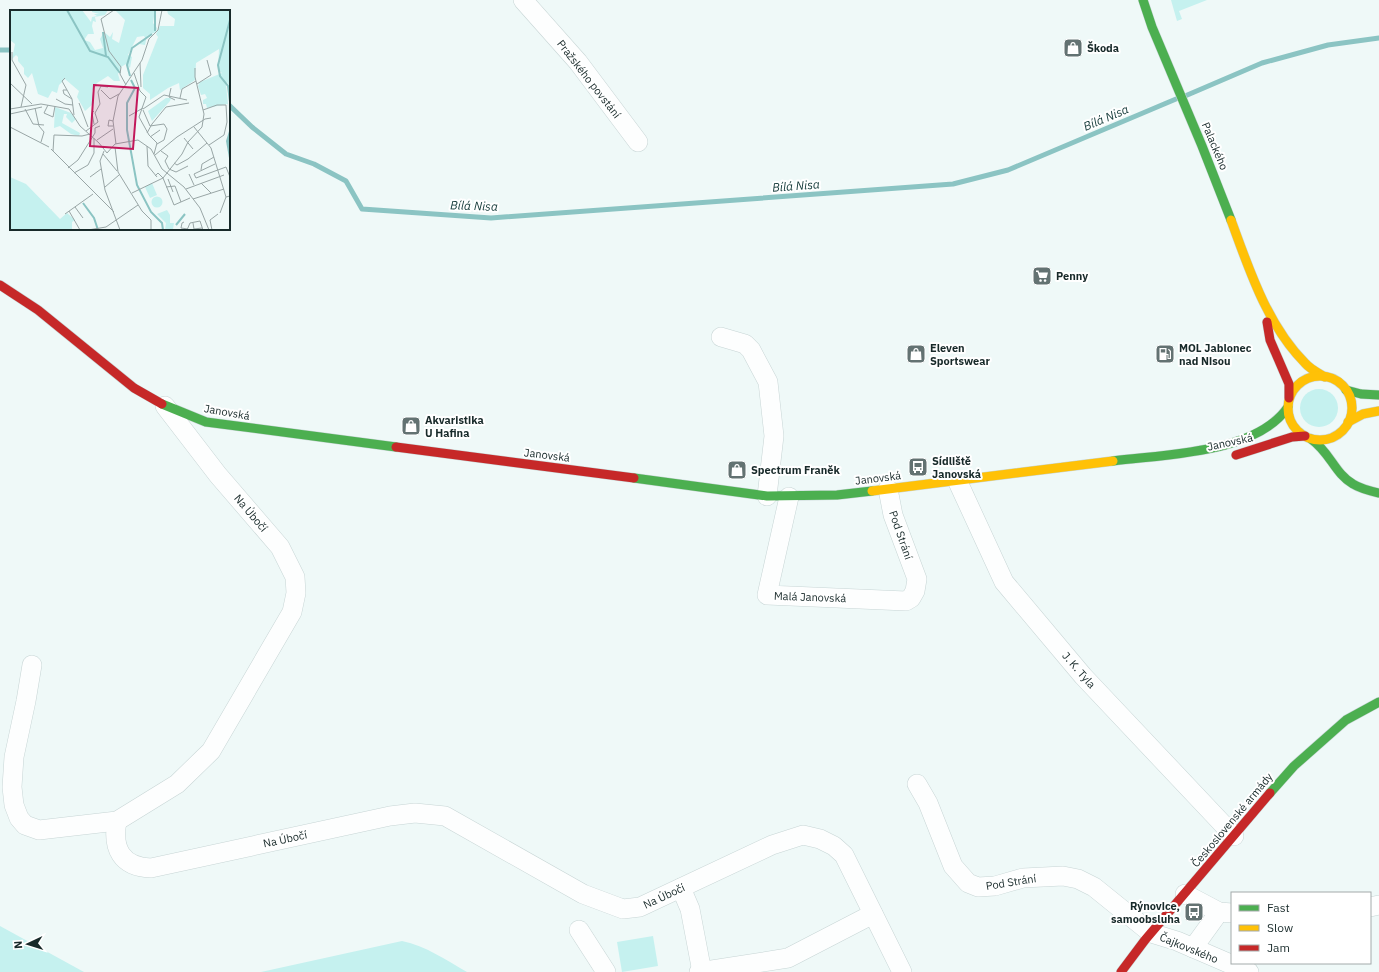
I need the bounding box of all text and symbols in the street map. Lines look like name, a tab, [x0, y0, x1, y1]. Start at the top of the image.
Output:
inset map	[10, 10, 230, 230]
street label: Pražského povstání	[554, 37, 624, 121]
shop icon: Škoda	[1062, 37, 1084, 59]
place label: Škoda	[1087, 41, 1119, 55]
water label: Bílá Nisa	[1081, 101, 1131, 134]
street label: Palackého	[1199, 120, 1231, 172]
water label: Bílá Nisa	[772, 176, 820, 195]
water label: Bílá Nisa	[450, 197, 498, 214]
supermarket icon: Penny	[1031, 265, 1053, 287]
place label: Penny	[1056, 269, 1088, 283]
place label: Eleven Sportswear	[930, 341, 990, 368]
place label: MOL Jablonec nad Nisou	[1179, 341, 1252, 368]
shop icon: Eleven Sportswear	[905, 343, 927, 365]
fuel station icon: MOL Jablonec nad Nisou	[1154, 343, 1176, 365]
street label: Janovská	[203, 401, 251, 423]
place label: Akvaristika U Hafina	[425, 413, 484, 440]
shop icon: Akvaristika U Hafina	[400, 415, 422, 437]
street label: Janovská	[1206, 430, 1254, 454]
street label: Janovská	[523, 445, 571, 465]
place label: Sídliště Janovská	[932, 454, 981, 481]
bus stop icon: Sídliště Janovská	[907, 456, 929, 478]
shop icon: Spectrum Franěk	[726, 459, 748, 481]
place label: Spectrum Franěk	[751, 463, 840, 477]
street label: Janovská	[854, 468, 902, 488]
street label: Na Úbočí	[231, 491, 271, 535]
street label: Pod Strání	[886, 509, 916, 561]
street label: Malá Janovská	[774, 589, 847, 605]
street label: J. K. Tyla	[1059, 649, 1099, 691]
street label: Československé armády	[1188, 770, 1276, 870]
street label: Na Úbočí	[262, 827, 308, 850]
street label: Pod Strání	[985, 871, 1037, 893]
street label: Na Úbočí	[641, 880, 687, 912]
legend	[1231, 892, 1371, 964]
place label: Rýnovice, samoobsluha	[1111, 899, 1180, 926]
text: Fast	[1267, 900, 1290, 915]
bus stop icon: Rýnovice, samoobsluha	[1183, 901, 1205, 923]
text: Slow	[1267, 920, 1293, 935]
north arrow	[8, 924, 48, 964]
street label: Čajkovského	[1158, 930, 1220, 966]
text: N	[11, 940, 25, 949]
text: Jam	[1267, 940, 1290, 955]

